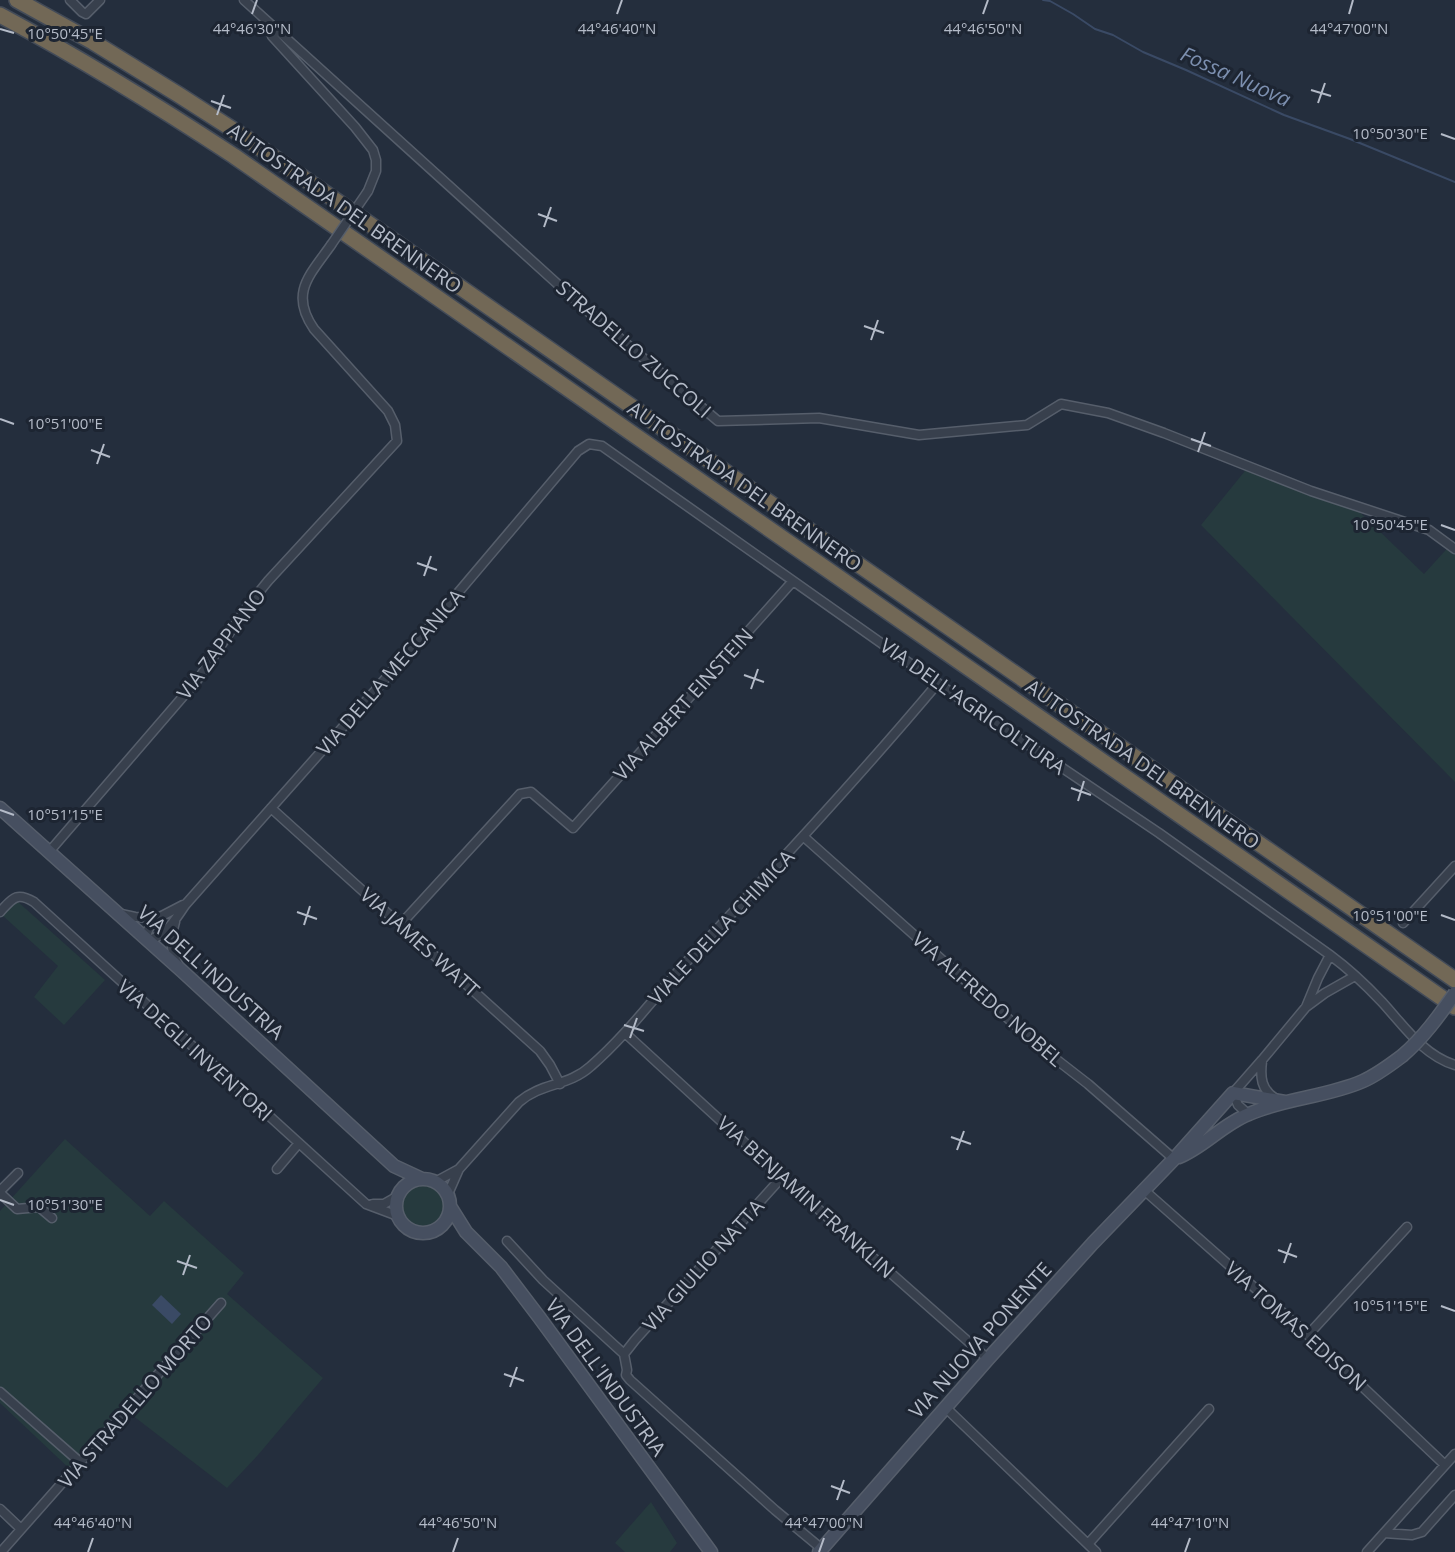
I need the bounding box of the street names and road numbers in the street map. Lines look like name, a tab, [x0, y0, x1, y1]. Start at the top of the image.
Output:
street label: AUTOSTRADA DEL BRENNERO	[223, 117, 467, 299]
street label: STRADELLO ZUCCOLI	[551, 274, 717, 424]
street label: AUTOSTRADA DEL BRENNERO	[623, 395, 867, 577]
street label: VIA ZAPPIANO	[170, 583, 272, 705]
street label: VIA DELLA MECCANICA	[310, 583, 470, 761]
street label: VIA ALBERT EINSTEIN	[607, 622, 759, 786]
street label: VIA DELL'AGRICOLTURA	[875, 632, 1071, 781]
street label: AUTOSTRADA DEL BRENNERO	[1021, 673, 1265, 855]
street label: VIALE DELLA CHIMICA	[642, 843, 800, 1010]
street label: VIA JAMES WATT	[355, 881, 485, 1003]
street label: VIA DELL'INDUSTRIA	[132, 899, 290, 1045]
street label: VIA ALFREDO NOBEL	[906, 926, 1070, 1072]
street label: VIA DEGLI INVENTORI	[112, 973, 278, 1127]
street label: VIA BENJAMIN FRANKLIN	[712, 1110, 900, 1284]
street label: VIA GIULIO NATTA	[636, 1193, 770, 1337]
street label: VIA TOMAS EDISON	[1220, 1255, 1372, 1397]
street label: VIA NUOVA PONENTE	[903, 1256, 1057, 1424]
street label: VIA DELL'INDUSTRIA	[540, 1293, 673, 1461]
street label: VIA STRADELLO MORTO	[52, 1308, 218, 1494]

